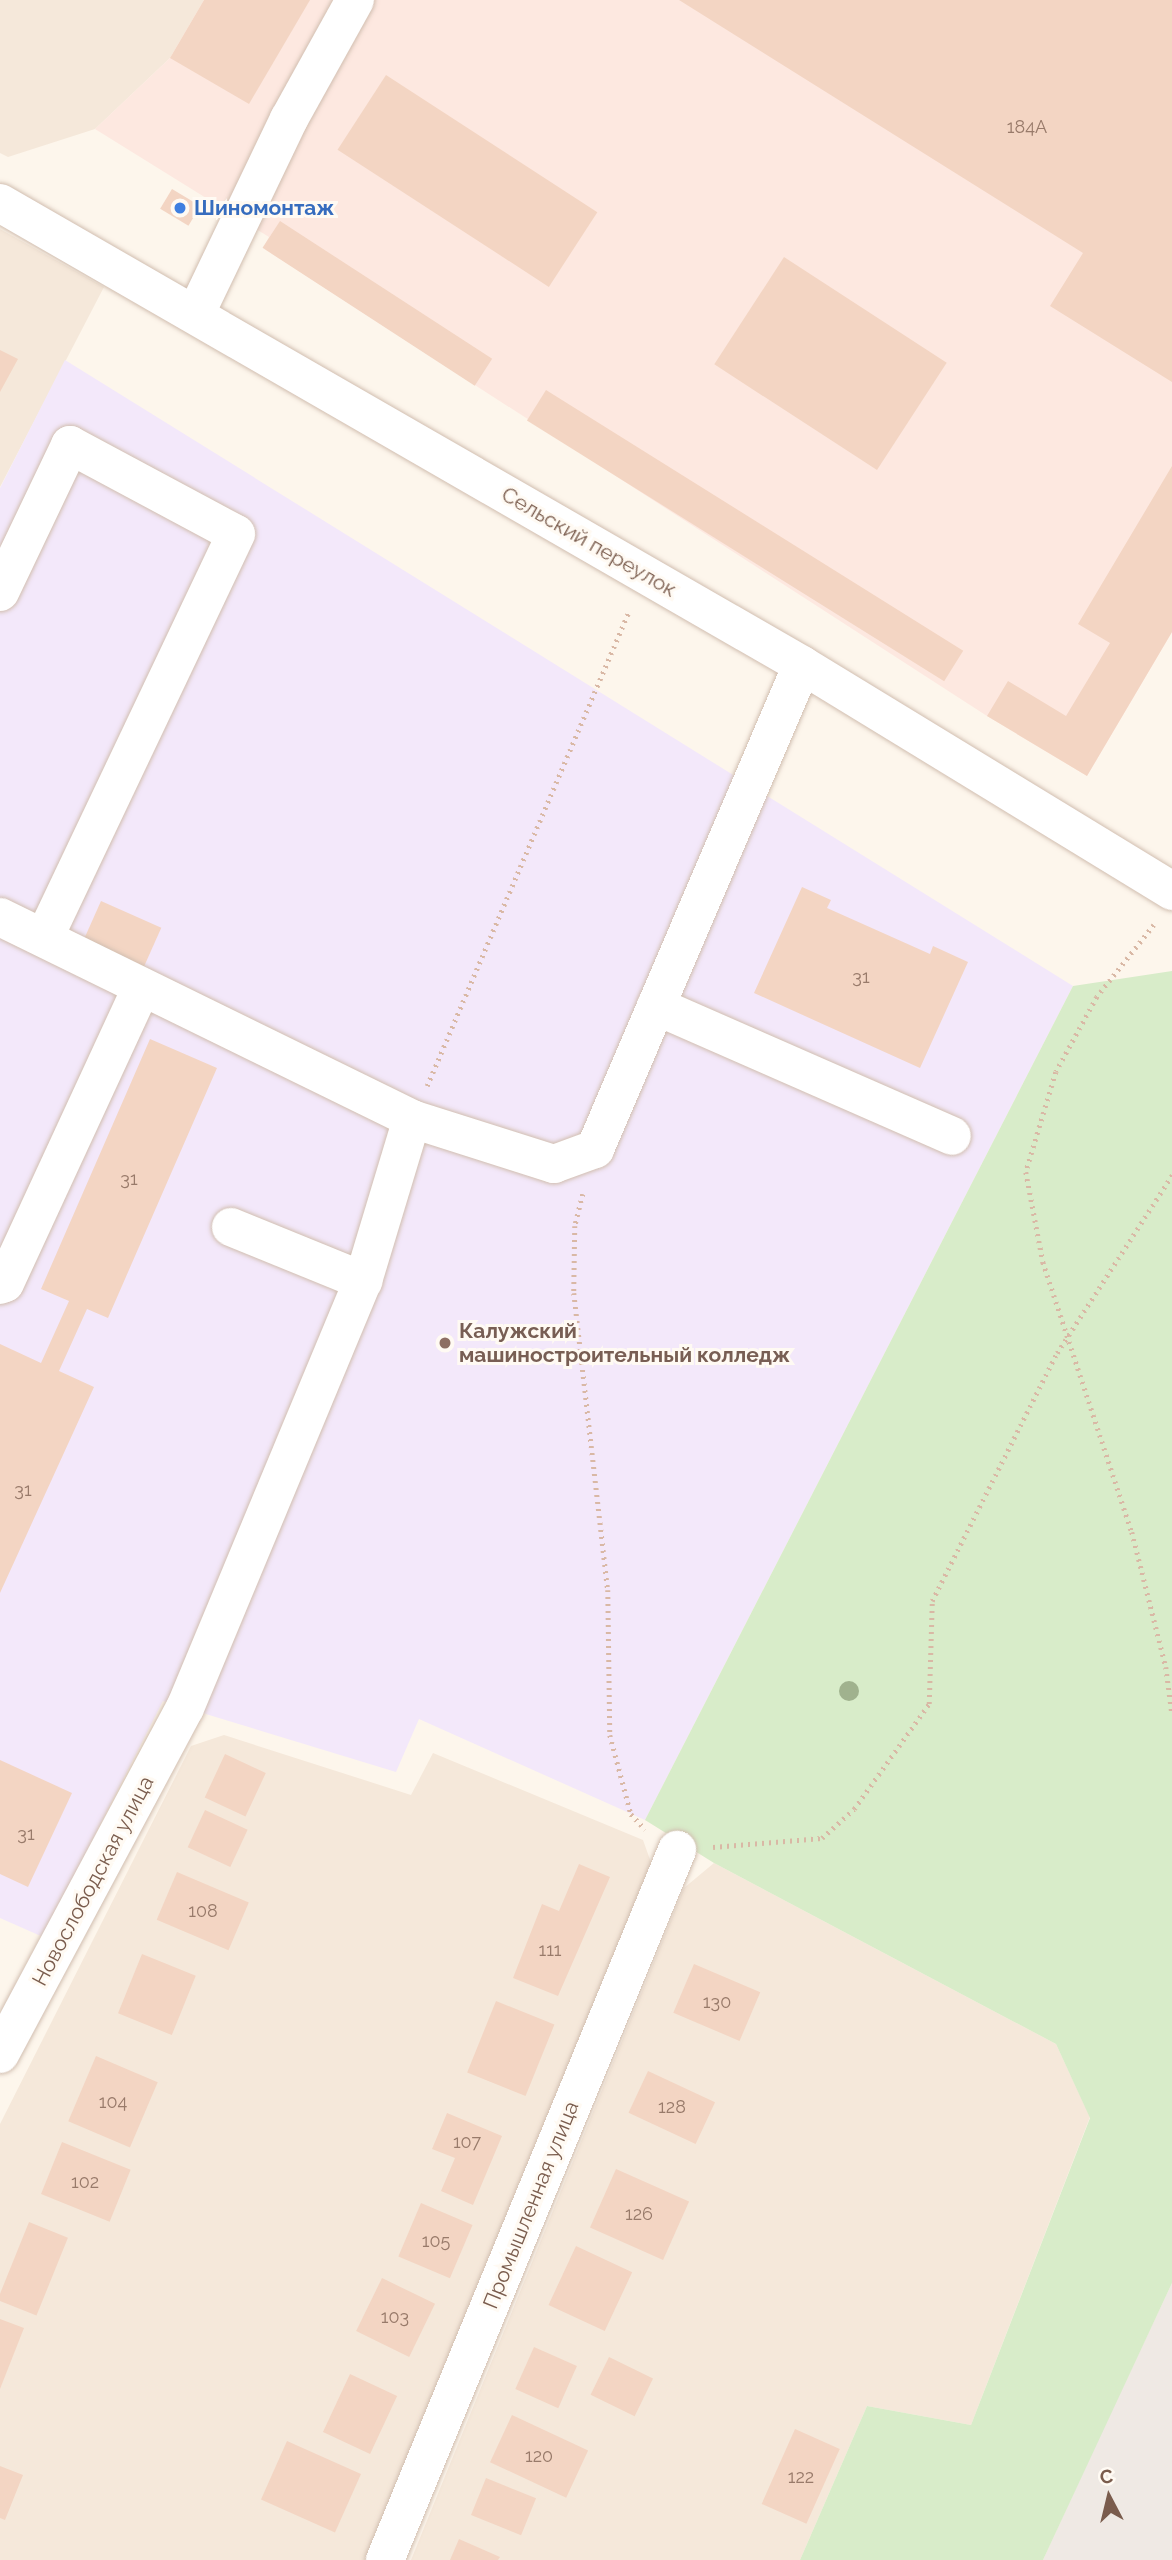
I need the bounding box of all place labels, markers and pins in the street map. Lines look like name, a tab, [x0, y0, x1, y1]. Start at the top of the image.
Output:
place label: Шиномонтаж	[194, 195, 334, 221]
marker: Шиномонтаж	[172, 200, 188, 216]
place label: Калужский машиностроительный колледж	[459, 1318, 790, 1368]
marker: Калужский машиностроительный колледж	[437, 1335, 453, 1351]

